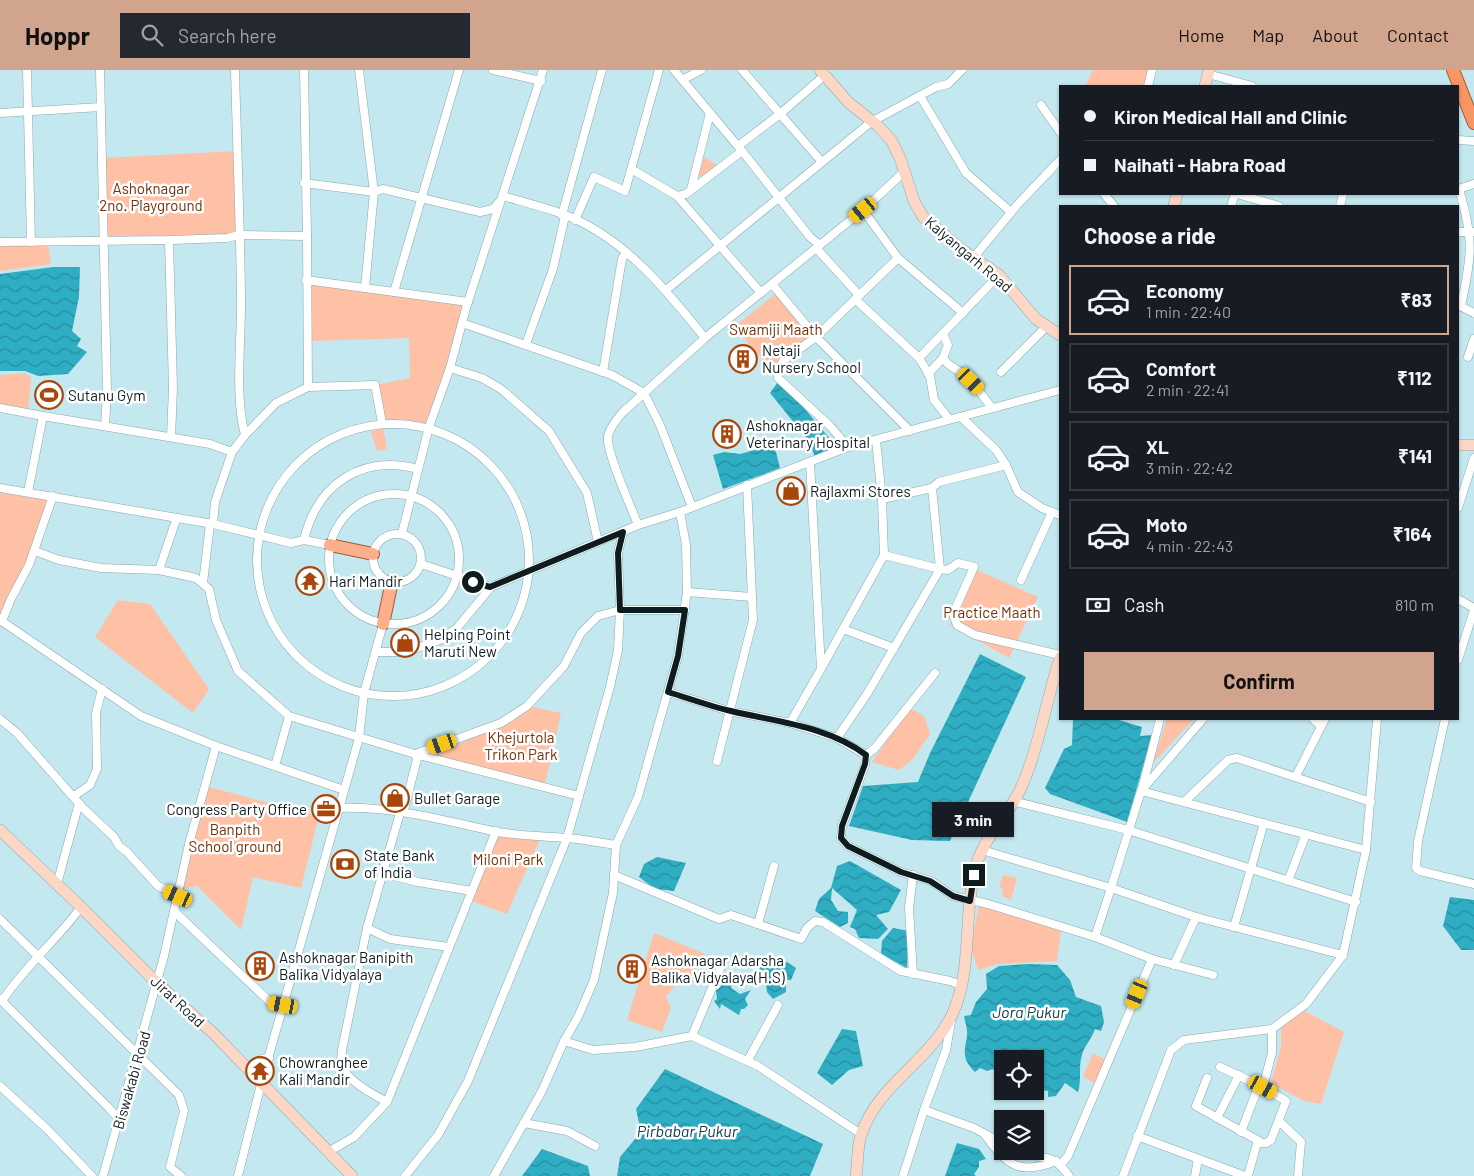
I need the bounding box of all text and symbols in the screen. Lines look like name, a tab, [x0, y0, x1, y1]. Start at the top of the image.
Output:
search box	[120, 13, 470, 58]
text: Hoppr	[25, 21, 90, 50]
icon: search	[138, 21, 166, 49]
text: Search here	[178, 24, 277, 47]
text: Home	[1178, 24, 1224, 46]
text: Map	[1252, 24, 1284, 46]
text: About	[1312, 24, 1359, 46]
text: Contact	[1387, 24, 1449, 46]
text: Kiron Medical Hall and Clinic	[1114, 105, 1347, 128]
text: Naihati - Habra Road	[1114, 153, 1286, 176]
park label: Ashoknagar 2no. Playground	[99, 179, 203, 214]
car	[846, 195, 879, 225]
street label: Kalyangarh Road	[922, 212, 1016, 296]
text: Choose a ride	[1084, 222, 1216, 248]
icon: car	[1086, 278, 1131, 323]
text: Economy	[1146, 279, 1224, 302]
text: ₹83	[1401, 288, 1432, 311]
text: 1 min · 22:40	[1146, 302, 1231, 321]
park label: Swamiji Maath	[729, 320, 823, 338]
place label: Netaji Nursery School	[762, 341, 861, 376]
building icon: Netaji Nursery School	[728, 344, 758, 374]
icon: car	[1086, 356, 1131, 401]
text: Comfort	[1146, 357, 1216, 380]
car	[955, 365, 986, 397]
text: ₹112	[1397, 366, 1432, 389]
sports icon: Sutanu Gym	[34, 380, 64, 410]
text: 2 min · 22:41	[1146, 380, 1229, 399]
place label: Sutanu Gym	[68, 386, 146, 404]
place label: Ashoknagar Veterinary Hospital	[746, 416, 870, 451]
building icon: Ashoknagar Veterinary Hospital	[712, 419, 742, 449]
icon: car	[1086, 434, 1131, 479]
text: XL	[1146, 435, 1169, 458]
text: ₹141	[1398, 444, 1432, 467]
text: 3 min · 22:42	[1146, 458, 1233, 477]
shop icon: Rajlaxmi Stores	[776, 476, 806, 506]
place label: Rajlaxmi Stores	[810, 482, 911, 500]
icon: car	[1086, 512, 1131, 557]
text: Moto	[1146, 513, 1188, 536]
text: ₹164	[1393, 522, 1432, 545]
text: 4 min · 22:43	[1146, 536, 1233, 555]
temple icon: Hari Mandir	[295, 566, 325, 596]
route start	[462, 571, 484, 593]
place label: Hari Mandir	[329, 572, 403, 590]
icon: cash	[1084, 591, 1112, 619]
text: Cash	[1124, 593, 1165, 616]
text: 810 m	[1395, 595, 1434, 614]
park label: Practice Maath	[943, 603, 1041, 621]
place label: Helping Point Maruti New	[424, 625, 511, 660]
shop icon: Helping Point Maruti New	[390, 628, 420, 658]
button: Confirm	[1084, 652, 1434, 710]
park label: Khejurtola Trikon Park	[485, 728, 558, 763]
car	[425, 732, 458, 756]
shop icon: Bullet Garage	[380, 783, 410, 813]
place label: Bullet Garage	[414, 789, 500, 807]
office icon: Congress Party Office	[311, 794, 341, 824]
place label: Congress Party Office	[166, 800, 307, 818]
callout: 3 min	[933, 802, 1015, 838]
text: 3 min	[954, 810, 992, 829]
park label: Banpith School ground	[188, 820, 282, 855]
place label: State Bank of India	[364, 846, 435, 881]
bank icon: State Bank of India	[330, 849, 360, 879]
park label: Miloni Park	[473, 850, 544, 868]
route end	[963, 864, 985, 886]
car	[161, 883, 194, 909]
place label: Ashoknagar Banipith Balika Vidyalaya	[279, 948, 413, 983]
building icon: Ashoknagar Banipith Balika Vidyalaya	[245, 951, 275, 981]
place label: Ashoknagar Adarsha Balika Vidyalaya(H.S)	[651, 951, 785, 986]
building icon: Ashoknagar Adarsha Balika Vidyalaya(H.S)	[617, 954, 647, 984]
street label: Jirat Road	[147, 972, 209, 1030]
car	[1124, 977, 1149, 1011]
car	[266, 995, 299, 1015]
water label: Jora Pukur	[992, 1002, 1067, 1021]
street label: Biswakabi Road	[108, 1029, 154, 1131]
map controls	[994, 1050, 1044, 1160]
button: locate	[994, 1050, 1044, 1100]
place label: Chowranghee Kali Mandir	[279, 1053, 368, 1088]
temple icon: Chowranghee Kali Mandir	[245, 1056, 275, 1086]
car	[1246, 1073, 1279, 1101]
button: layers	[994, 1110, 1044, 1160]
water label: Pirbabar Pukur	[637, 1121, 739, 1140]

